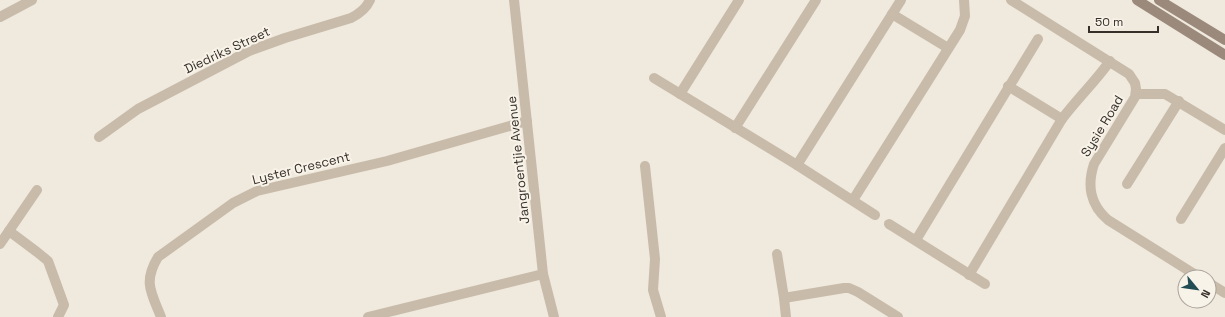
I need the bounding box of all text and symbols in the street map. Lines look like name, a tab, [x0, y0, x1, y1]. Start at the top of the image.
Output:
scale bar	[1089, 8, 1158, 34]
text: 50 m	[1095, 14, 1123, 30]
street label: Diedriks Street	[181, 23, 273, 77]
street label: Sysie Road	[1077, 92, 1127, 160]
street label: Jangroentjie Avenue	[503, 95, 533, 225]
street label: Lyster Crescent	[250, 148, 352, 188]
north arrow	[1177, 269, 1217, 309]
text: N	[1198, 287, 1214, 300]

